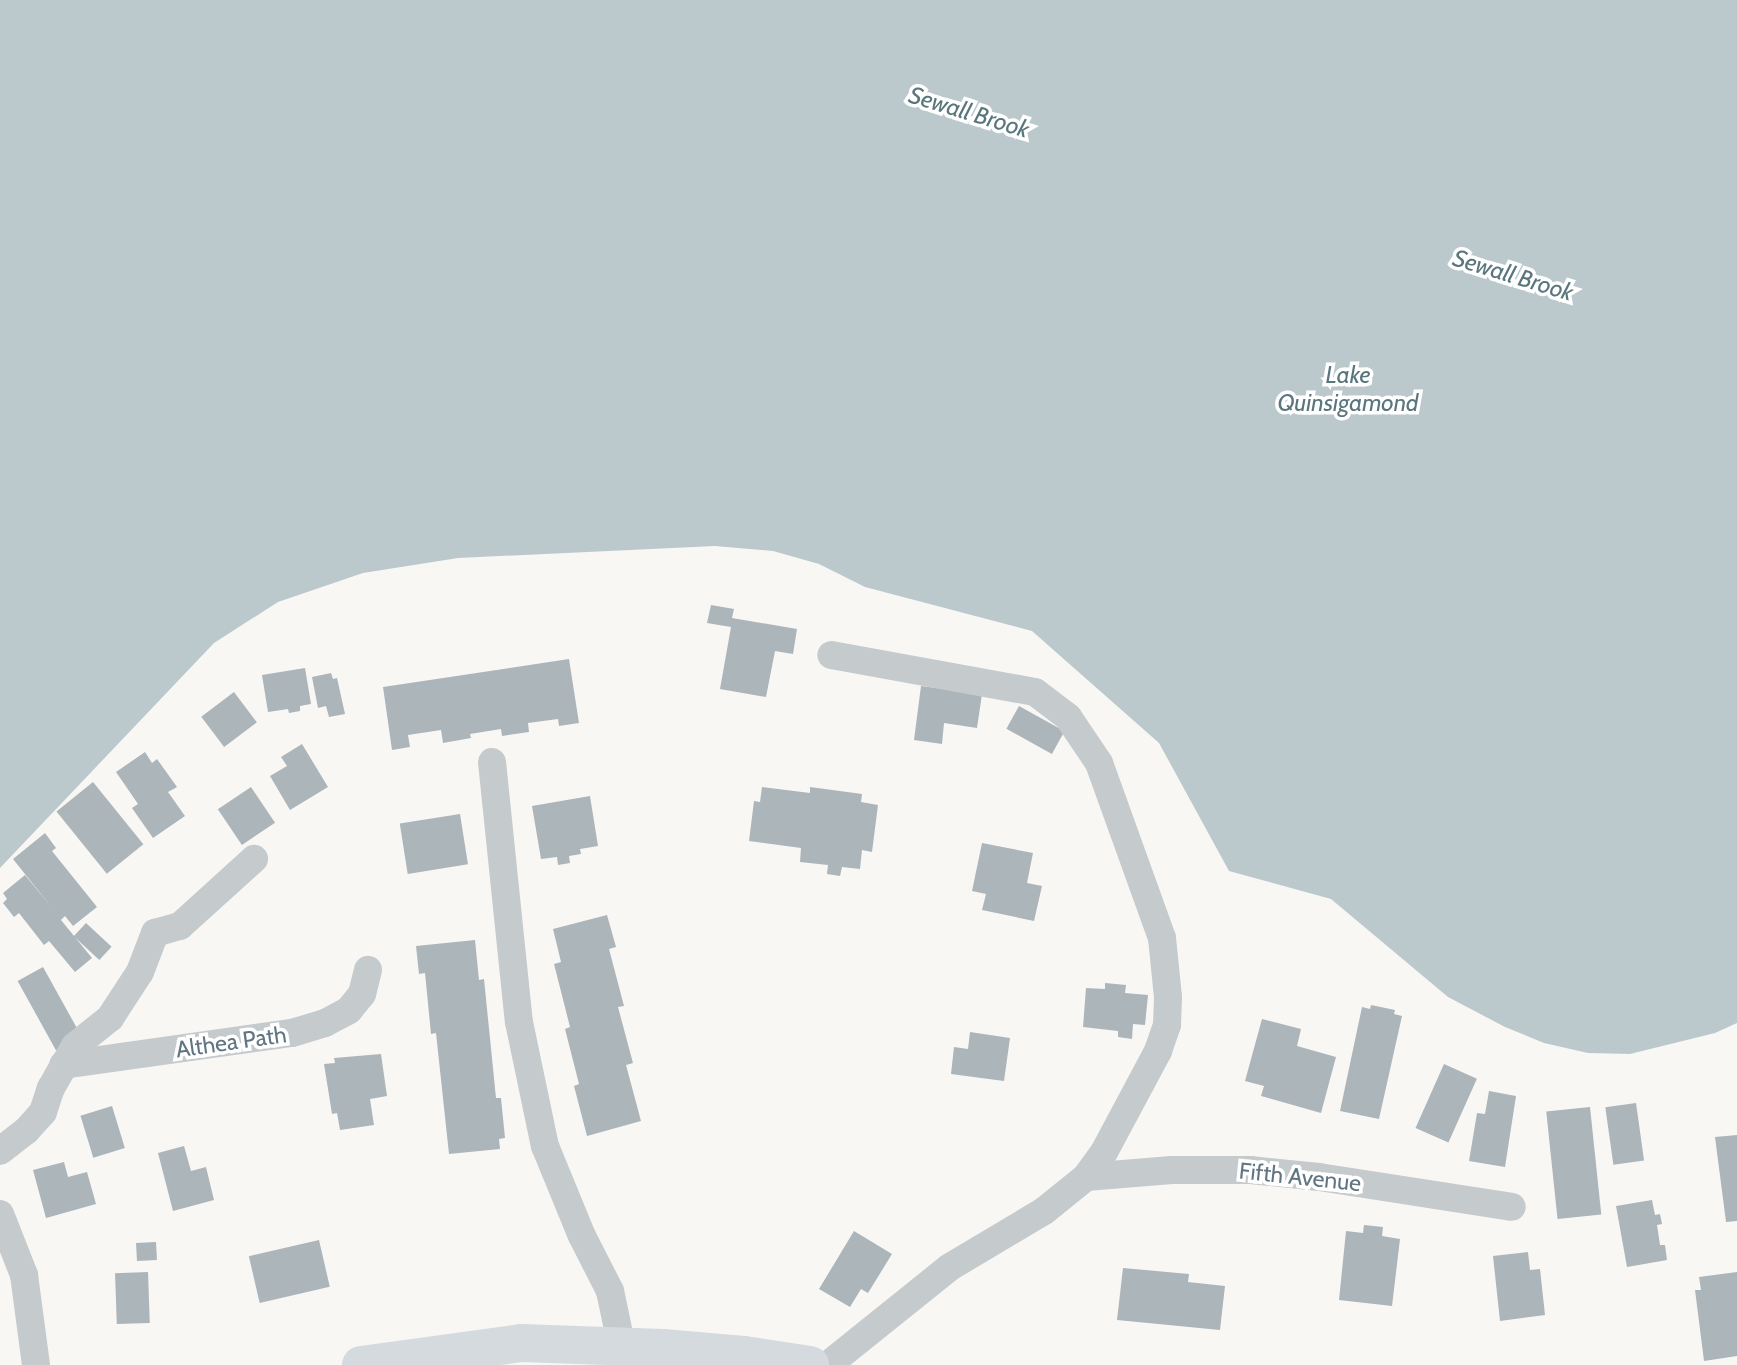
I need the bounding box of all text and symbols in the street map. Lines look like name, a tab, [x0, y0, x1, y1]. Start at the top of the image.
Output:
water label: Sewall Brook	[905, 80, 1033, 144]
water label: Sewall Brook	[1449, 243, 1577, 307]
water label: Lake Quinsigamond	[1277, 361, 1419, 417]
street label: Althea Path	[174, 1021, 288, 1063]
street label: Fifth Avenue	[1238, 1157, 1362, 1197]

